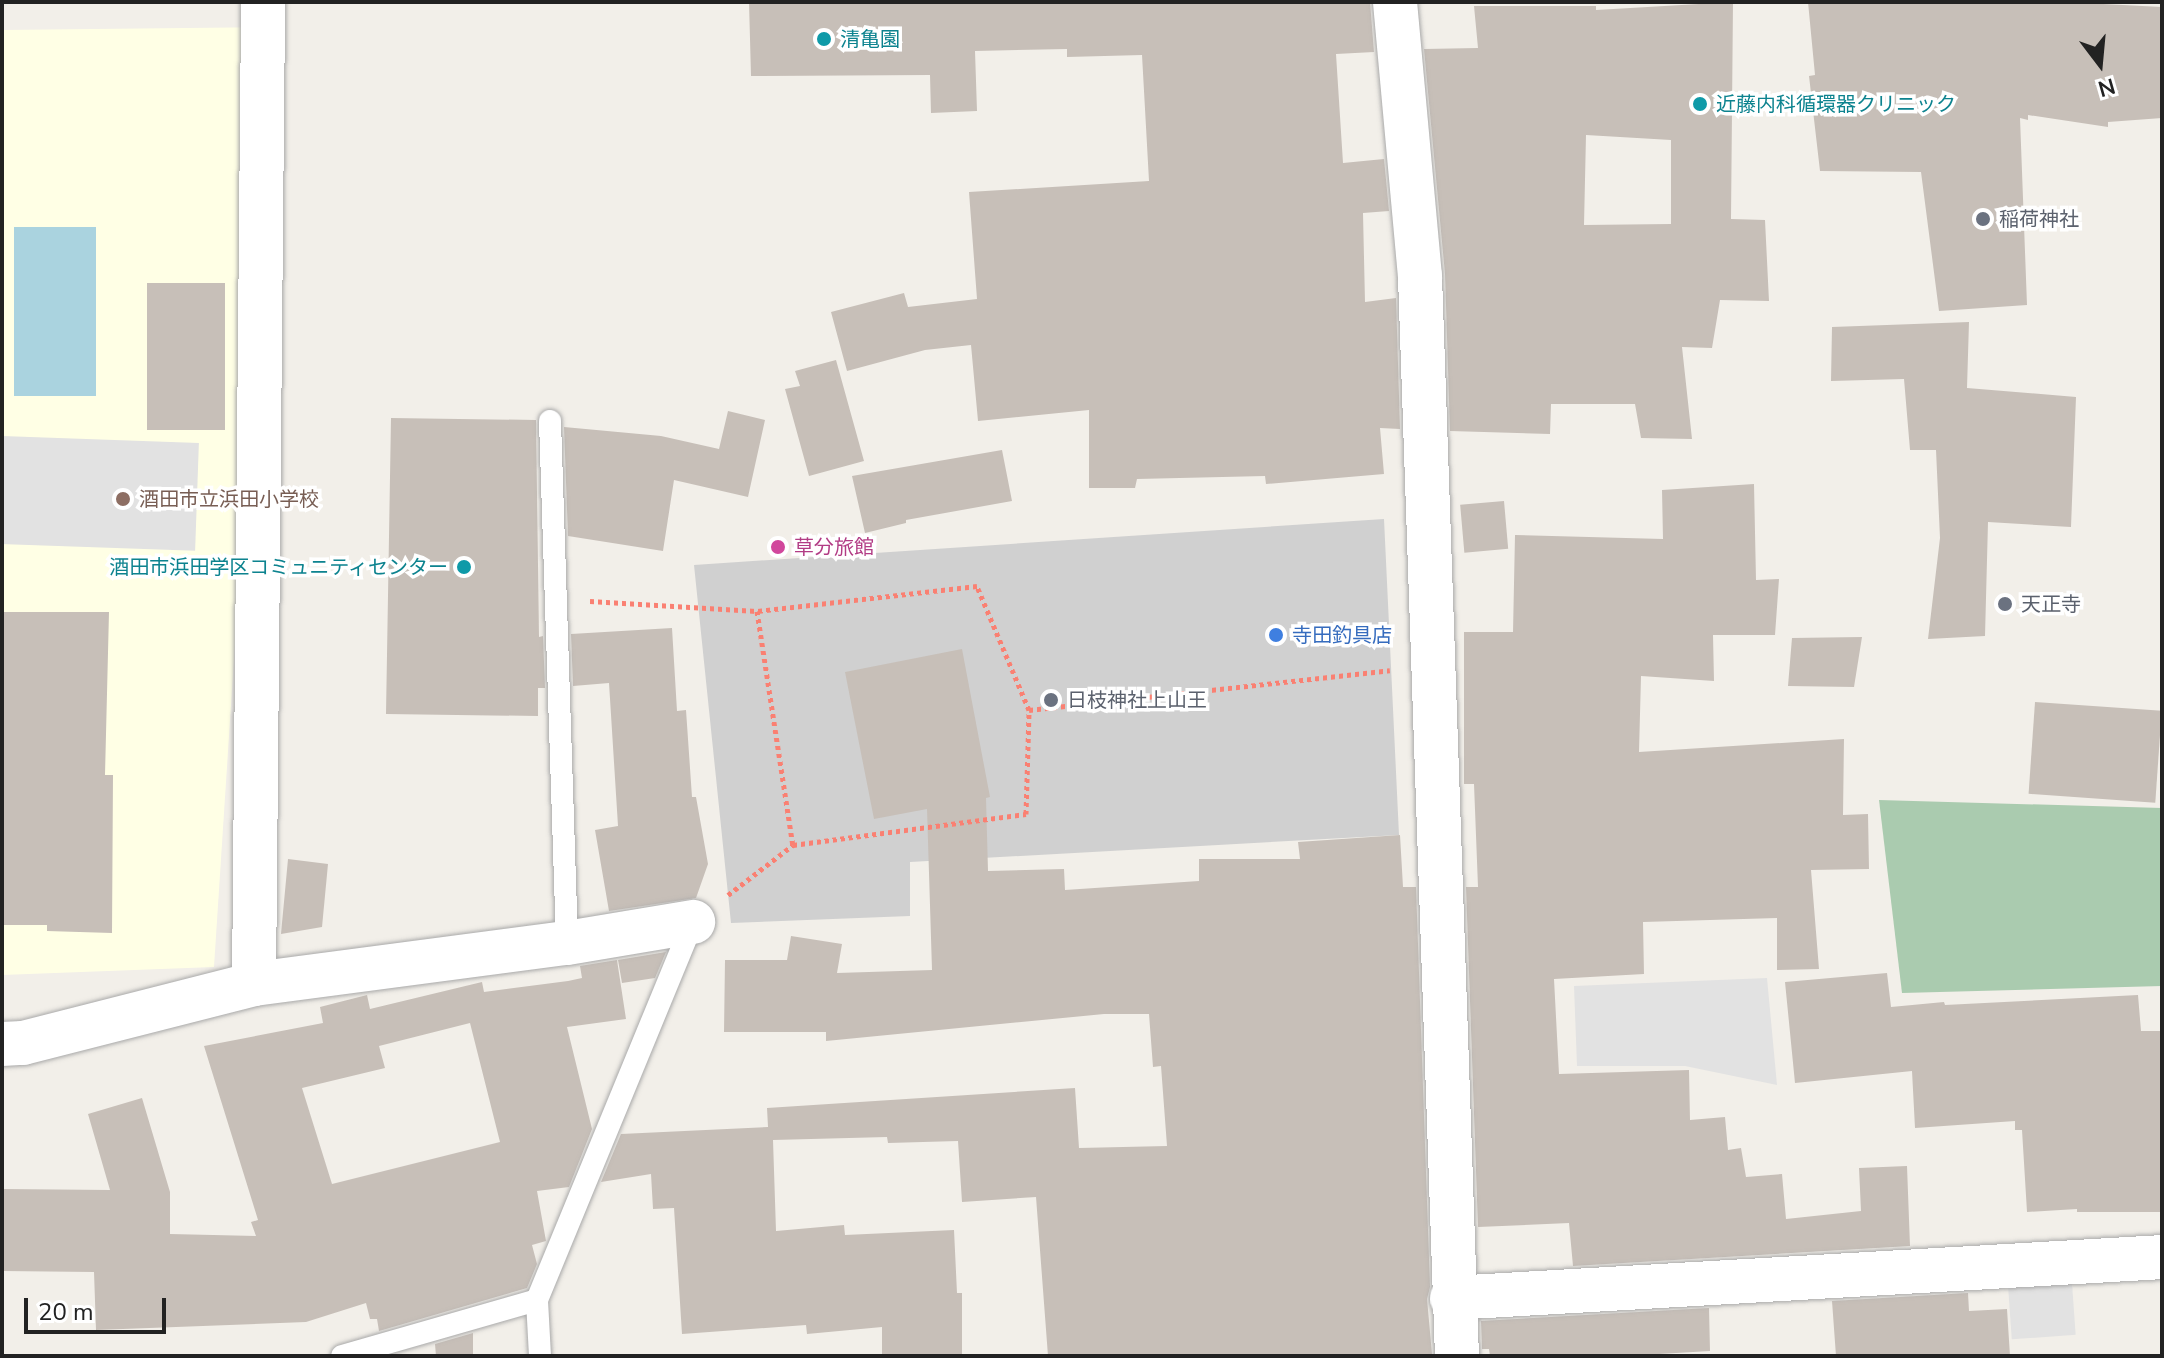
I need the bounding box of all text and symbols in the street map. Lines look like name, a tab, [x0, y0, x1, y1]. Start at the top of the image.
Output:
north arrow	[2060, 24, 2140, 104]
place label: 清亀園	[840, 27, 900, 51]
marker: 清亀園	[815, 30, 833, 48]
text: N	[2095, 70, 2119, 104]
place label: 近藤内科循環器クリニック	[1716, 92, 1956, 116]
marker: 近藤内科循環器クリニック	[1691, 95, 1709, 113]
place label: 稲荷神社	[1999, 207, 2079, 231]
marker: 稲荷神社	[1974, 210, 1992, 228]
place label: 酒田市立浜田小学校	[139, 487, 319, 511]
marker: 酒田市立浜田小学校	[114, 490, 132, 508]
place label: 草分旅館	[794, 535, 874, 559]
marker: 草分旅館	[769, 538, 787, 556]
place label: 酒田市浜田学区コミュニティセンター	[108, 555, 448, 579]
marker: 酒田市浜田学区コミュニティセンター	[455, 558, 473, 576]
place label: 天正寺	[2021, 592, 2081, 616]
marker: 天正寺	[1996, 595, 2014, 613]
place label: 寺田釣具店	[1292, 623, 1392, 647]
marker: 寺田釣具店	[1267, 626, 1285, 644]
place label: 日枝神社上山王	[1067, 688, 1207, 712]
marker: 日枝神社上山王	[1042, 691, 1060, 709]
scale bar	[28, 1282, 170, 1332]
text: 20 m	[38, 1296, 94, 1328]

